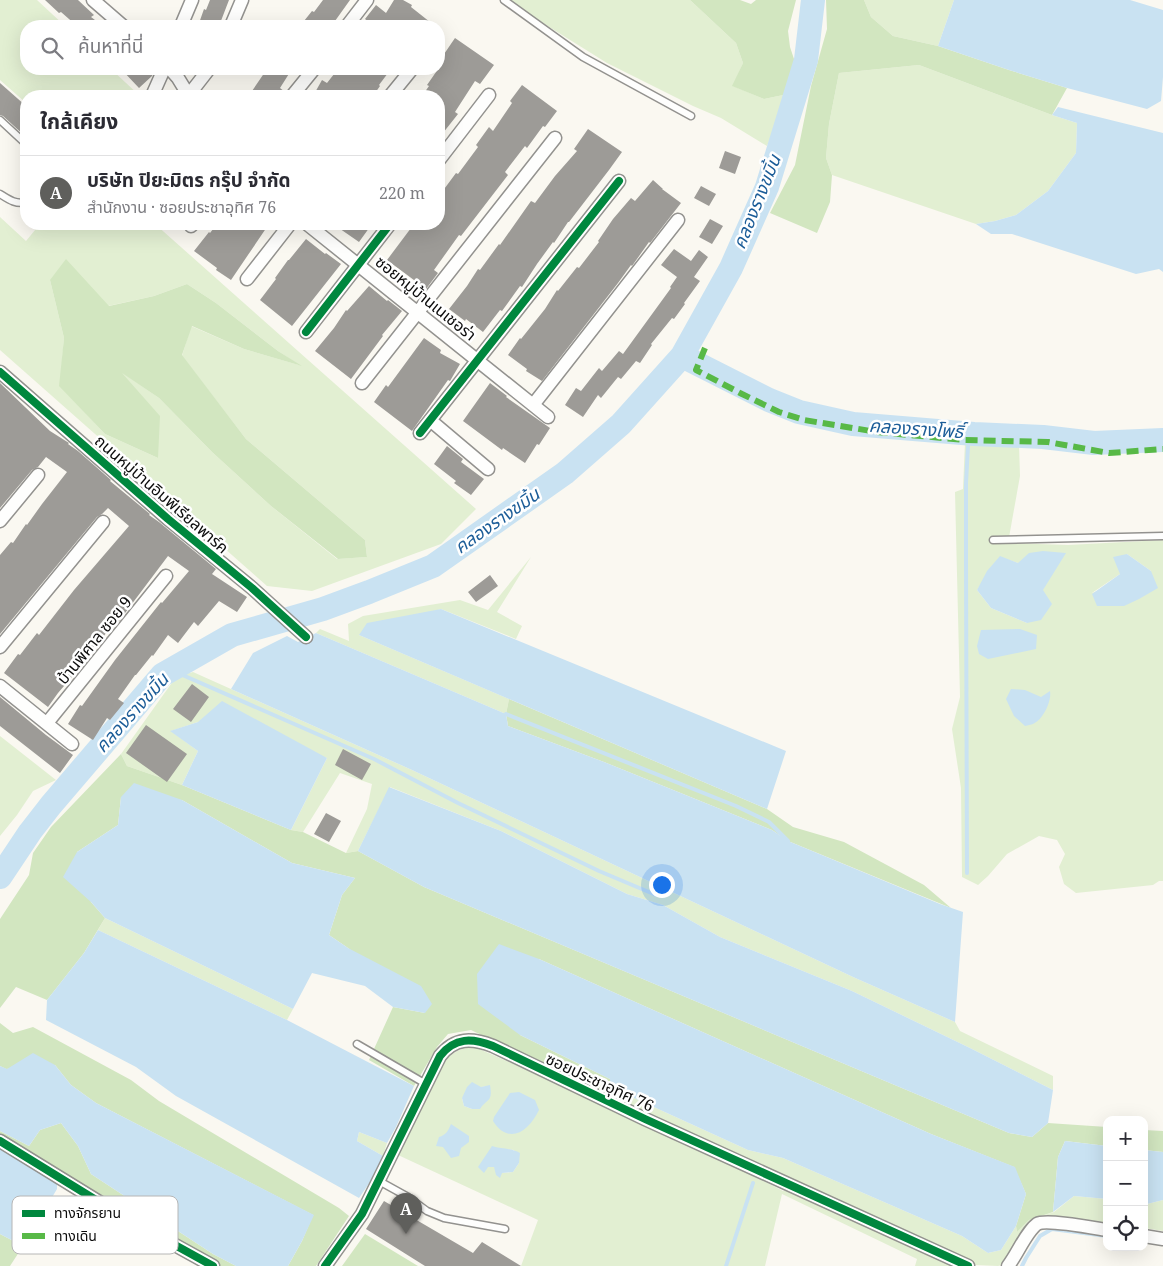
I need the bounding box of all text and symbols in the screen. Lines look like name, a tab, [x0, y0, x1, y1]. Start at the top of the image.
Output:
search box	[20, 20, 445, 75]
text: ค้นหาที่นี่	[78, 33, 143, 59]
icon: search	[38, 34, 66, 62]
text: ใกล้เคียง	[40, 107, 118, 135]
water label: คลองรางขมิ้น	[726, 150, 786, 252]
text: บริษัท ปิยะมิตร กรุ๊ป จำกัด	[87, 167, 291, 193]
text: A	[50, 182, 62, 204]
text: 220 m	[379, 182, 425, 204]
text: สำนักงาน · ซอยประชาอุทิศ 76	[87, 196, 276, 218]
street label: ซอยหมู่บ้านเนเชอร่า	[371, 250, 481, 346]
water label: คลองรางโพธิ์	[868, 413, 969, 444]
street label: ถนนหมู่บ้านอิมพีเรียลพาร์ค	[90, 430, 234, 558]
water label: คลองรางขมิ้น	[449, 481, 545, 558]
street label: บ้านพิศาล ซอย 9	[52, 591, 136, 689]
water label: คลองรางขมิ้น	[89, 667, 174, 757]
your location	[649, 872, 675, 898]
street label: ซอยประชาอุทิศ 76	[542, 1047, 658, 1117]
map controls	[1103, 1116, 1148, 1251]
button: +	[1103, 1116, 1148, 1161]
button: −	[1103, 1161, 1148, 1206]
pin: A	[390, 1193, 422, 1234]
legend	[12, 1196, 178, 1254]
text: ทางจักรยาน	[54, 1203, 121, 1222]
button: locate	[1103, 1206, 1148, 1251]
text: ทางเดิน	[54, 1226, 97, 1245]

